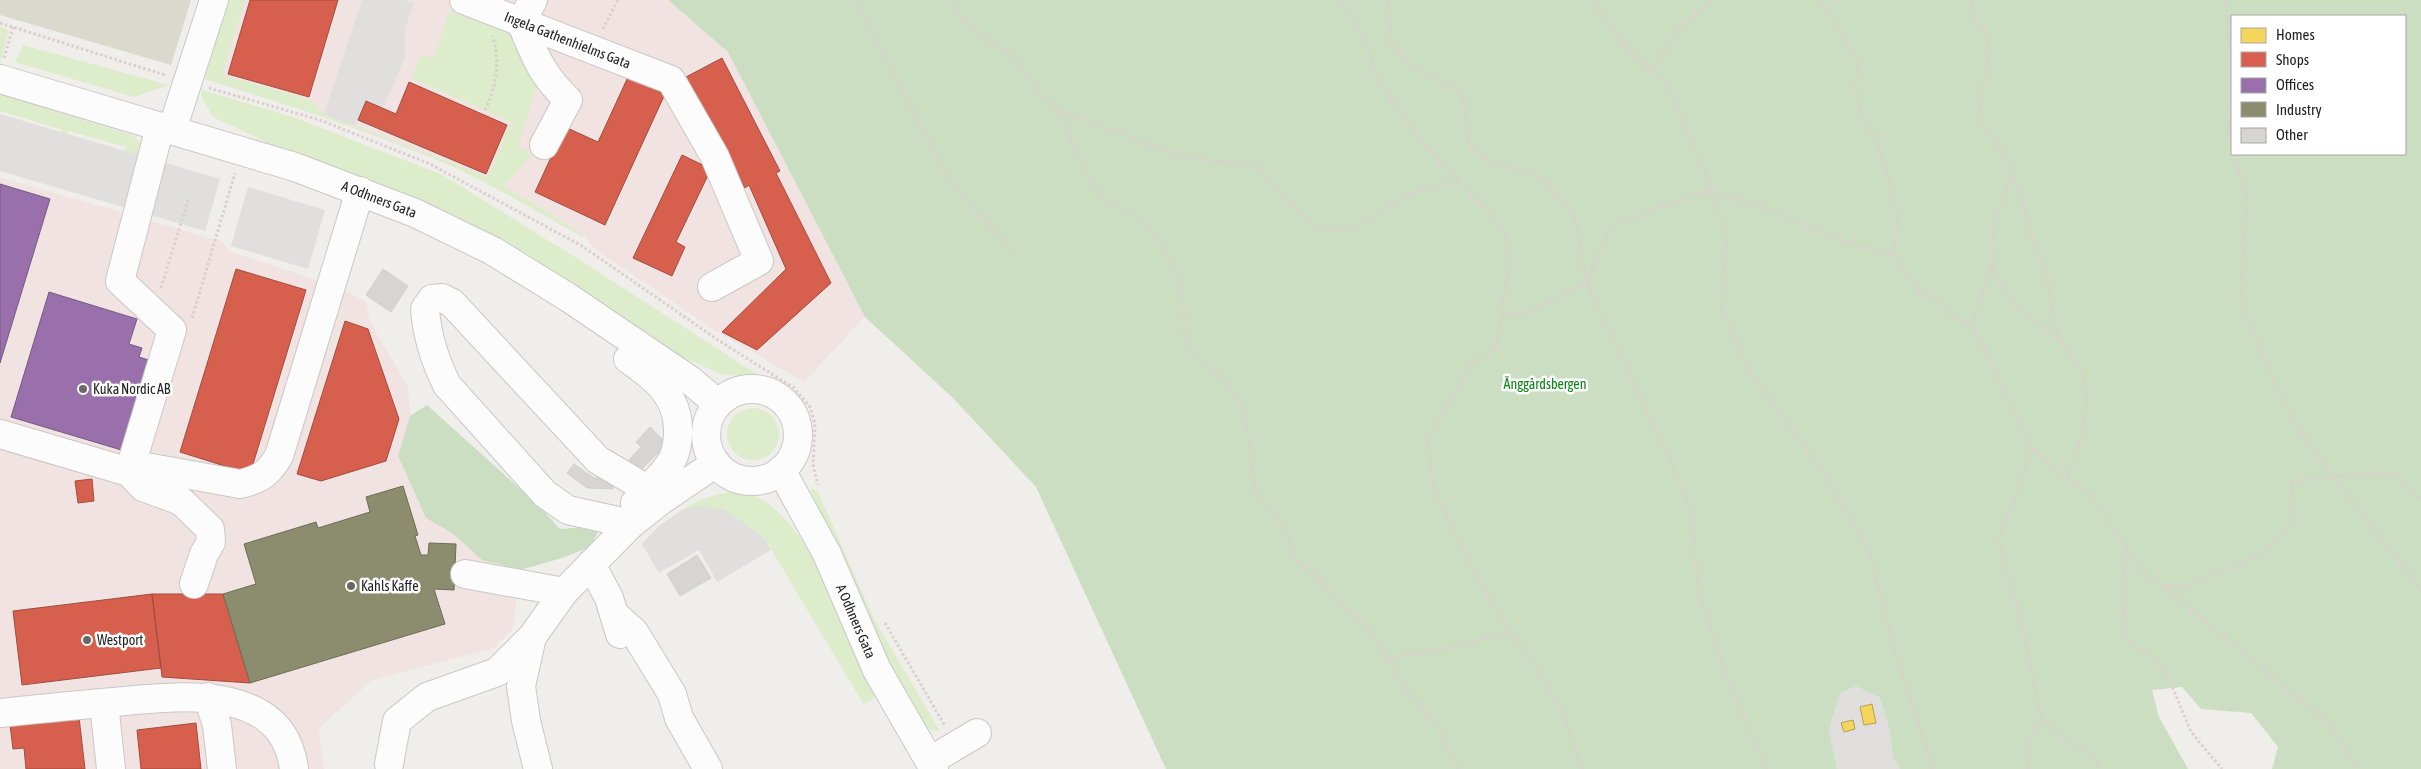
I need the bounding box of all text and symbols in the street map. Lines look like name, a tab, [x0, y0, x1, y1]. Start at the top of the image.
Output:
street label: Ingela Gathenhielms Gata	[502, 8, 633, 72]
legend	[2231, 15, 2406, 155]
text: Homes	[2276, 26, 2315, 43]
text: Shops	[2276, 51, 2309, 68]
text: Offices	[2276, 76, 2314, 93]
text: Industry	[2276, 101, 2322, 118]
text: Other	[2276, 126, 2308, 143]
street label: A Odhners Gata	[339, 178, 419, 221]
park label: Änggårdsbergen	[1504, 376, 1586, 392]
place label: Kuka Nordic AB	[93, 381, 171, 397]
marker: Kuka Nordic AB	[77, 383, 89, 395]
place label: Kahls Kaffe	[361, 578, 418, 594]
marker: Kahls Kaffe	[345, 580, 357, 592]
street label: A Odhners Gata	[833, 582, 879, 661]
place label: Westport	[97, 632, 143, 648]
marker: Westport	[81, 634, 93, 646]

